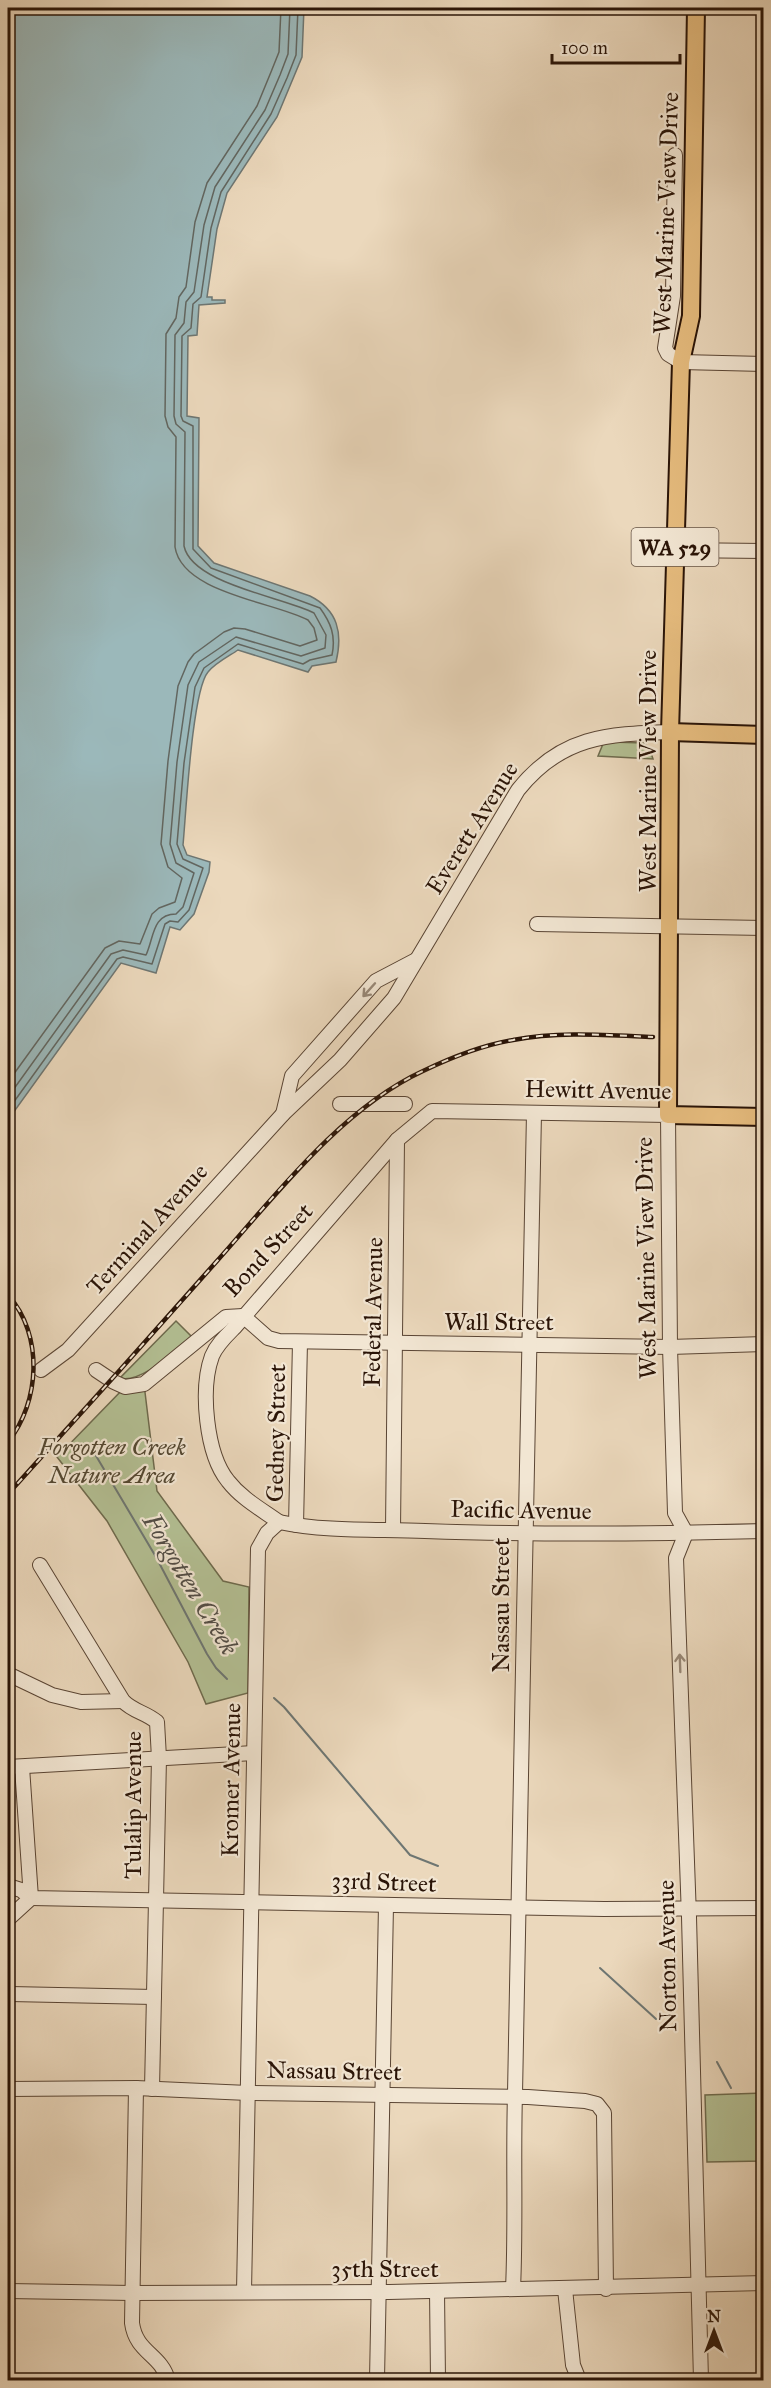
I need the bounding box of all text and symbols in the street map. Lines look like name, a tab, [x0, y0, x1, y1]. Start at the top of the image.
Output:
scale bar	[552, 27, 680, 65]
text: 100 m	[561, 37, 608, 59]
street label: West Marine View Drive	[647, 91, 685, 335]
road number: WA 529	[632, 528, 718, 566]
street label: West Marine View Drive	[633, 650, 663, 892]
street label: Everett Avenue	[419, 756, 525, 900]
one-way arrow	[362, 982, 376, 997]
street label: Hewitt Avenue	[524, 1074, 672, 1106]
street label: West Marine View Drive	[629, 1137, 663, 1379]
street label: Terminal Avenue	[80, 1157, 214, 1301]
street label: Bond Street	[217, 1196, 320, 1303]
street label: Federal Avenue	[357, 1237, 389, 1387]
street label: Wall Street	[444, 1307, 554, 1337]
street label: Gedney Street	[260, 1363, 292, 1502]
park label: Forgotten Creek Nature Area	[37, 1432, 186, 1490]
street label: Pacific Avenue	[450, 1494, 592, 1526]
water label: Forgotten Creek	[136, 1506, 246, 1661]
street label: Nassau Street	[486, 1537, 516, 1673]
one-way arrow	[674, 1654, 686, 1674]
street label: Kromer Avenue	[215, 1703, 247, 1857]
street label: Tulalip Avenue	[118, 1731, 148, 1879]
street label: 33rd Street	[331, 1865, 437, 1899]
street label: Norton Avenue	[651, 1880, 683, 2032]
street label: Nassau Street	[266, 2055, 402, 2087]
street label: 35th Street	[331, 2254, 439, 2284]
north arrow	[684, 2301, 744, 2361]
text: N	[707, 2307, 721, 2326]

